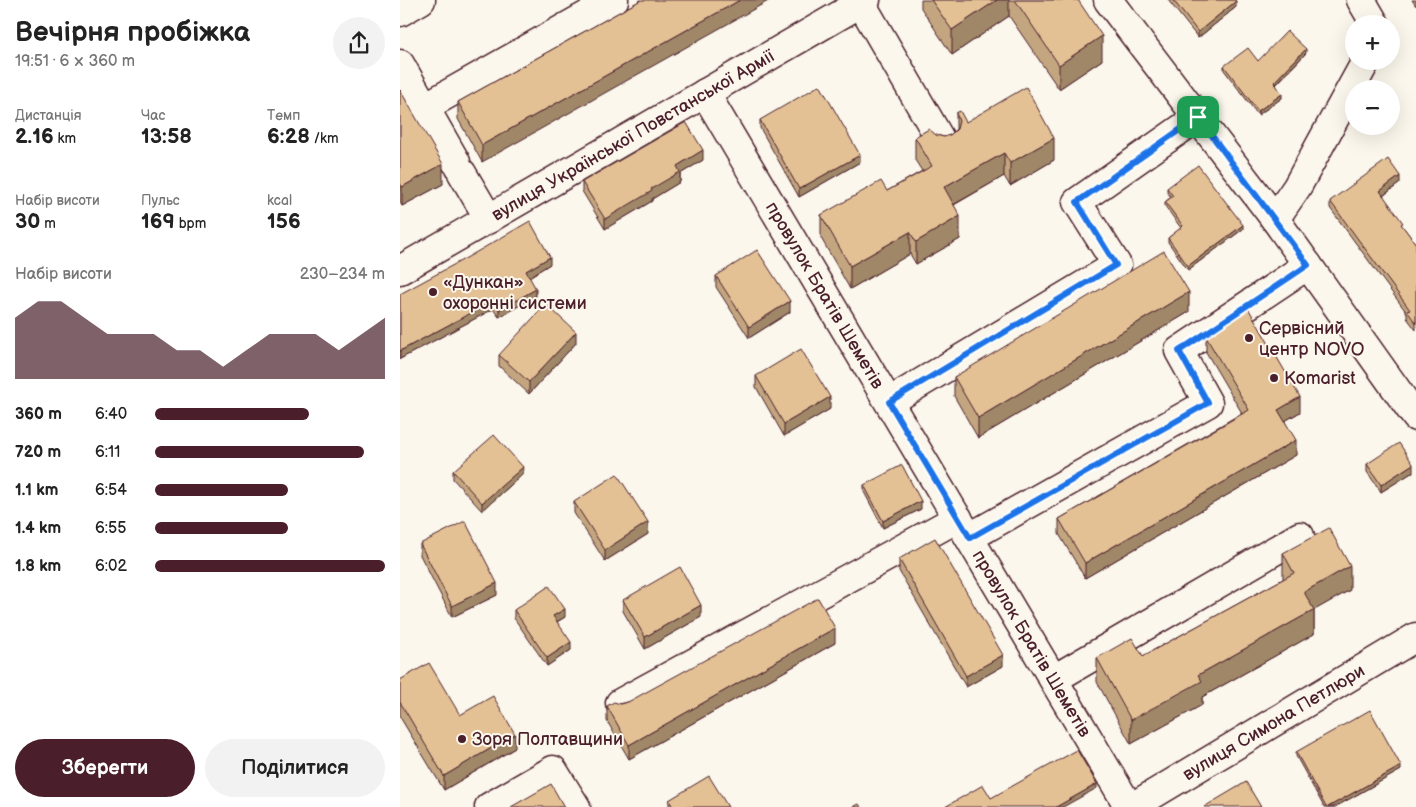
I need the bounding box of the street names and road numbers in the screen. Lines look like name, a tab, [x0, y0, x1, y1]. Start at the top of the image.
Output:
street label: вулиця Української Повстанської Армії	[488, 45, 779, 226]
street label: провулок Братів Шеметів	[761, 198, 888, 393]
street label: провулок Братів Шеметів	[968, 546, 1095, 741]
street label: вулиця Симона Петлюри	[1179, 660, 1369, 785]

